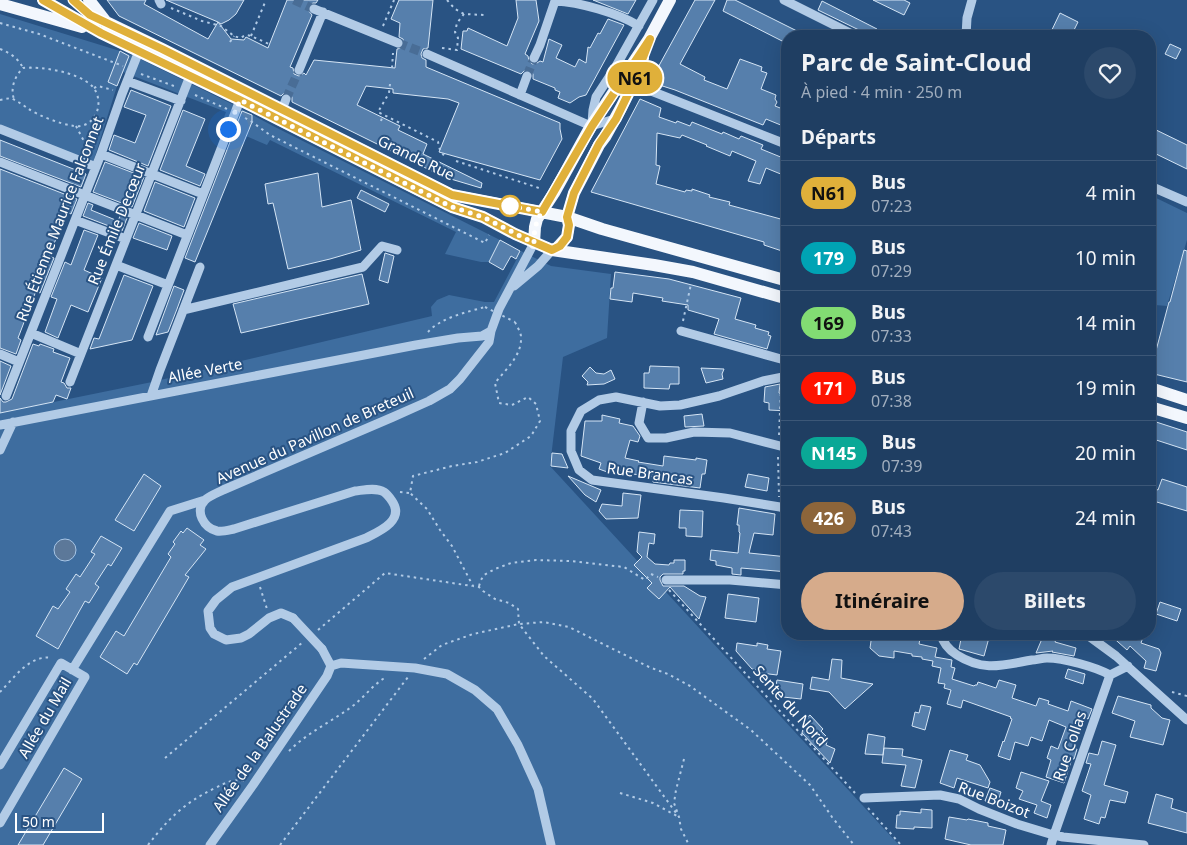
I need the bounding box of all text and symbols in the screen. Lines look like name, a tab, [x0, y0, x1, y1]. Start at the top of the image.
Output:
text: Parc de Saint-Cloud	[801, 45, 1032, 78]
button: heart	[1084, 47, 1136, 99]
line badge: N61	[606, 62, 664, 94]
text: N61	[617, 66, 653, 90]
text: À pied · 4 min · 250 m	[801, 81, 962, 103]
street label: Rue Étienne Maurice Falconnet	[11, 113, 108, 324]
your location	[216, 117, 241, 142]
text: Départs	[801, 124, 876, 150]
street label: Grande Rue	[375, 130, 458, 184]
street label: Rue Émile Decœur	[83, 160, 150, 288]
text: Bus	[871, 169, 906, 195]
text: 4 min	[1086, 180, 1136, 206]
text: N61	[811, 181, 846, 205]
unlabelled marker	[499, 195, 521, 217]
text: 07:23	[871, 195, 912, 217]
text: Bus	[871, 234, 906, 260]
text: 10 min	[1075, 245, 1136, 271]
text: 179	[813, 246, 844, 270]
text: 07:29	[871, 260, 912, 282]
text: Bus	[871, 299, 906, 325]
text: 14 min	[1075, 310, 1136, 336]
text: 169	[813, 311, 844, 335]
text: 07:33	[871, 325, 912, 347]
street label: Allée Verte	[166, 353, 244, 387]
text: Bus	[871, 364, 906, 390]
text: 19 min	[1075, 375, 1136, 401]
text: 171	[813, 376, 844, 400]
street label: Avenue du Pavillon de Breteuil	[213, 382, 417, 488]
text: 07:38	[871, 390, 912, 412]
text: Bus	[882, 429, 916, 455]
text: 20 min	[1075, 440, 1136, 466]
text: N145	[811, 441, 857, 465]
text: 07:39	[882, 455, 922, 477]
street label: Rue Brancas	[606, 457, 695, 489]
text: Bus	[871, 494, 906, 520]
text: 24 min	[1075, 505, 1136, 531]
text: 426	[813, 506, 844, 530]
text: 07:43	[871, 520, 912, 542]
button: Itinéraire	[801, 572, 964, 630]
button: Billets	[974, 572, 1136, 630]
street label: Sente du Nord	[749, 661, 832, 750]
street label: Allée du Mail	[13, 673, 75, 762]
street label: Allée de la Balustrade	[207, 680, 311, 815]
street label: Rue Collas	[1048, 708, 1090, 783]
street label: Rue Boizot	[956, 776, 1034, 822]
scale bar	[15, 810, 104, 833]
text: 50 m	[22, 812, 55, 831]

